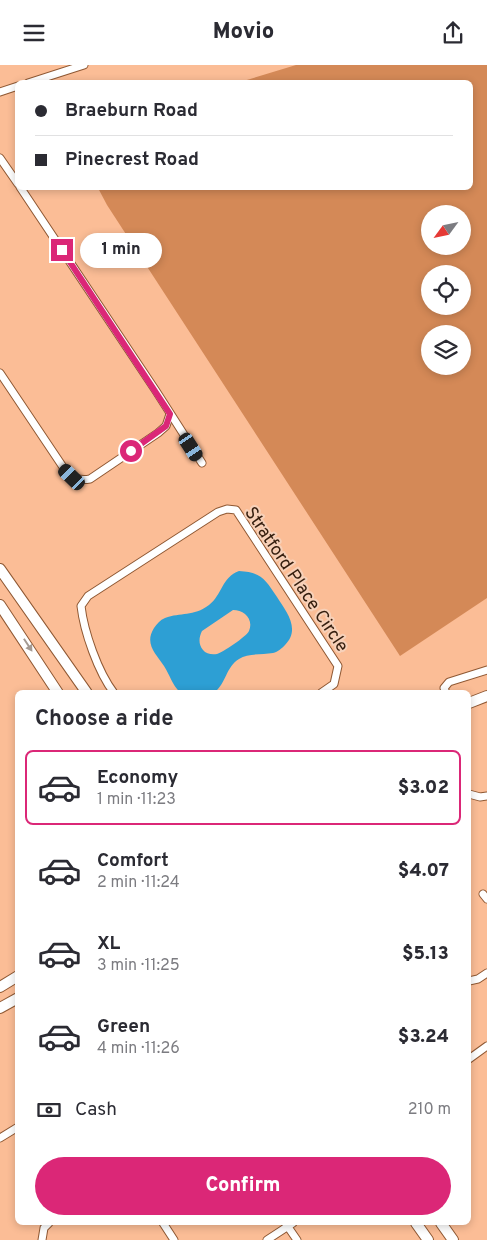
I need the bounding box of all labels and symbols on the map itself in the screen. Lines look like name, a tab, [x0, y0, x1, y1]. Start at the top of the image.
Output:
north arrow	[421, 205, 471, 255]
callout: 1 min	[80, 233, 162, 267]
route end	[51, 239, 73, 261]
car	[176, 430, 205, 464]
route start	[120, 440, 142, 462]
car	[55, 461, 88, 493]
street label: Stratford Place Circle	[239, 503, 353, 657]
one-way arrow	[23, 638, 32, 652]

